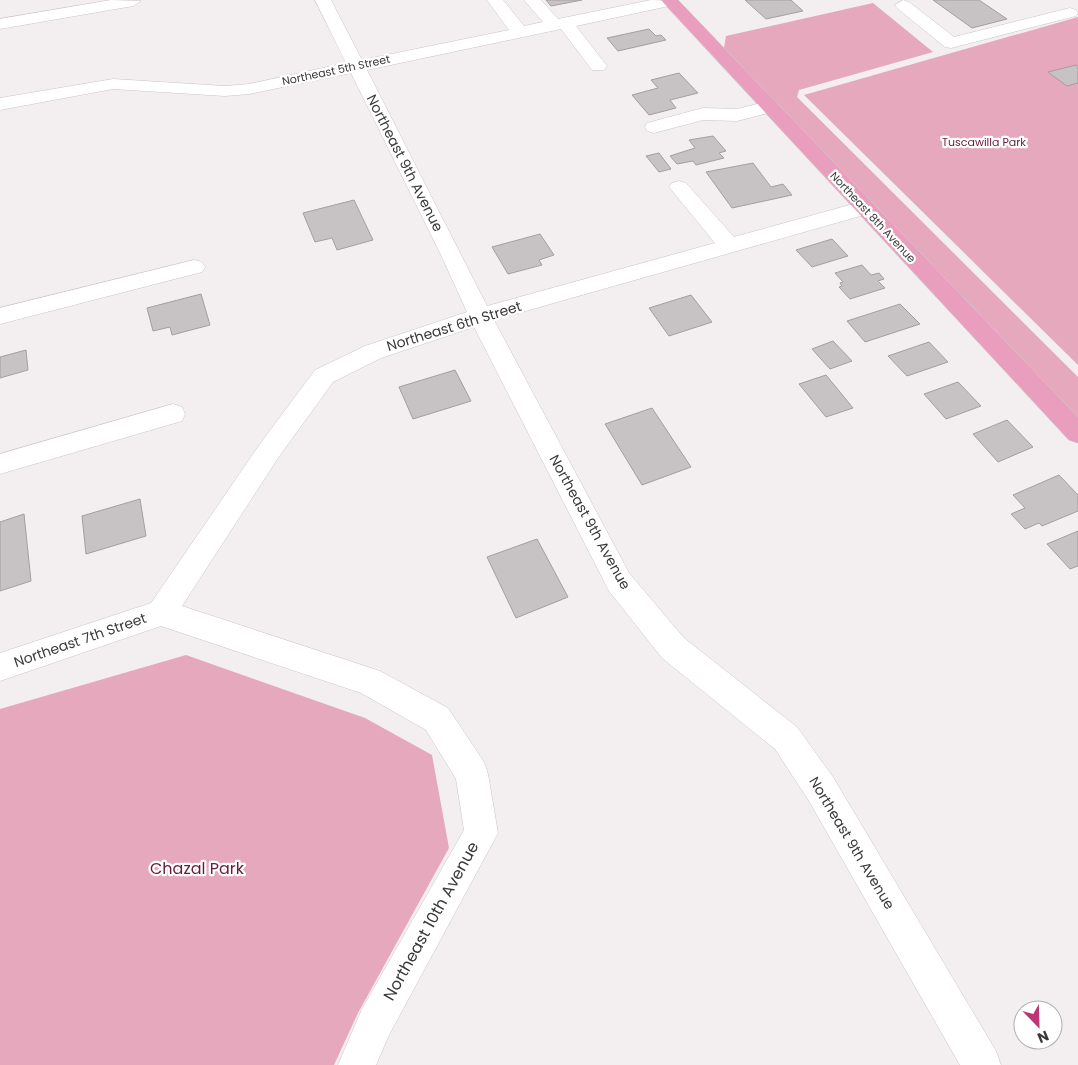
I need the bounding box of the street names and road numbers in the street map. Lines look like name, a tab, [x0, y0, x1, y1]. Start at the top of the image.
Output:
street label: Northeast 5th Street	[281, 51, 391, 89]
street label: Northeast 9th Avenue	[362, 91, 448, 235]
street label: Northeast 8th Avenue	[827, 168, 920, 266]
street label: Northeast 6th Street	[384, 296, 524, 356]
street label: Northeast 9th Avenue	[545, 451, 636, 593]
street label: Northeast 7th Street	[11, 608, 149, 672]
street label: Northeast 9th Avenue	[804, 773, 900, 913]
street label: Northeast 10th Avenue	[378, 837, 484, 1005]

